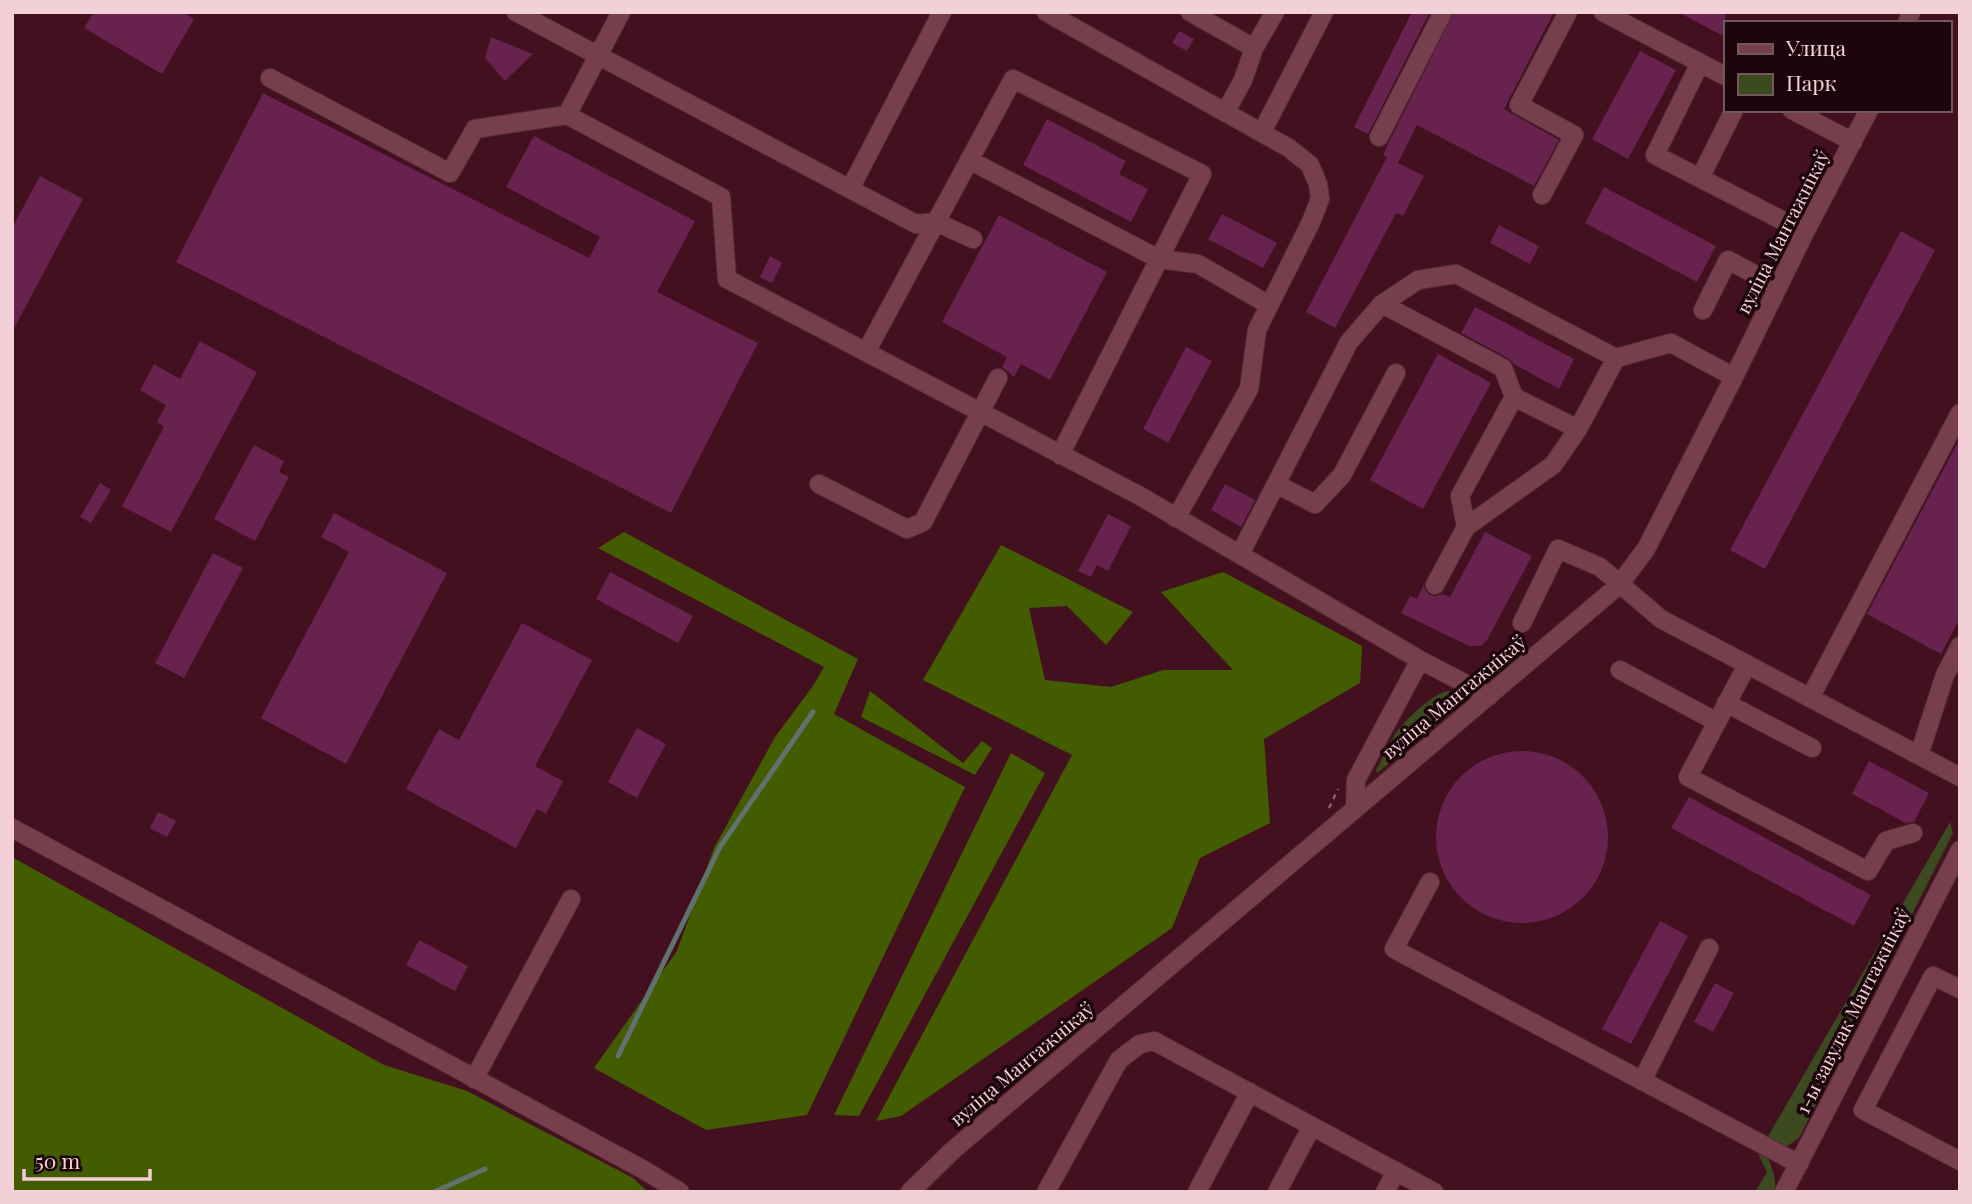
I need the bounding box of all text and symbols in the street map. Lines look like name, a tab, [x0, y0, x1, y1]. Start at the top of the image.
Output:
legend	[1724, 21, 1951, 112]
text: Улица	[1785, 33, 1847, 61]
text: Парк	[1786, 68, 1836, 96]
street label: вуліца Мантажнікаў	[1730, 145, 1835, 318]
street label: вуліца Мантажнікаў	[1376, 628, 1531, 764]
street label: 1-ы завулак Мантажнікаў	[1789, 903, 1916, 1118]
street label: вуліца Мантажнікаў	[944, 995, 1099, 1131]
scale bar	[24, 1138, 150, 1182]
text: 50 m	[35, 1146, 81, 1174]

